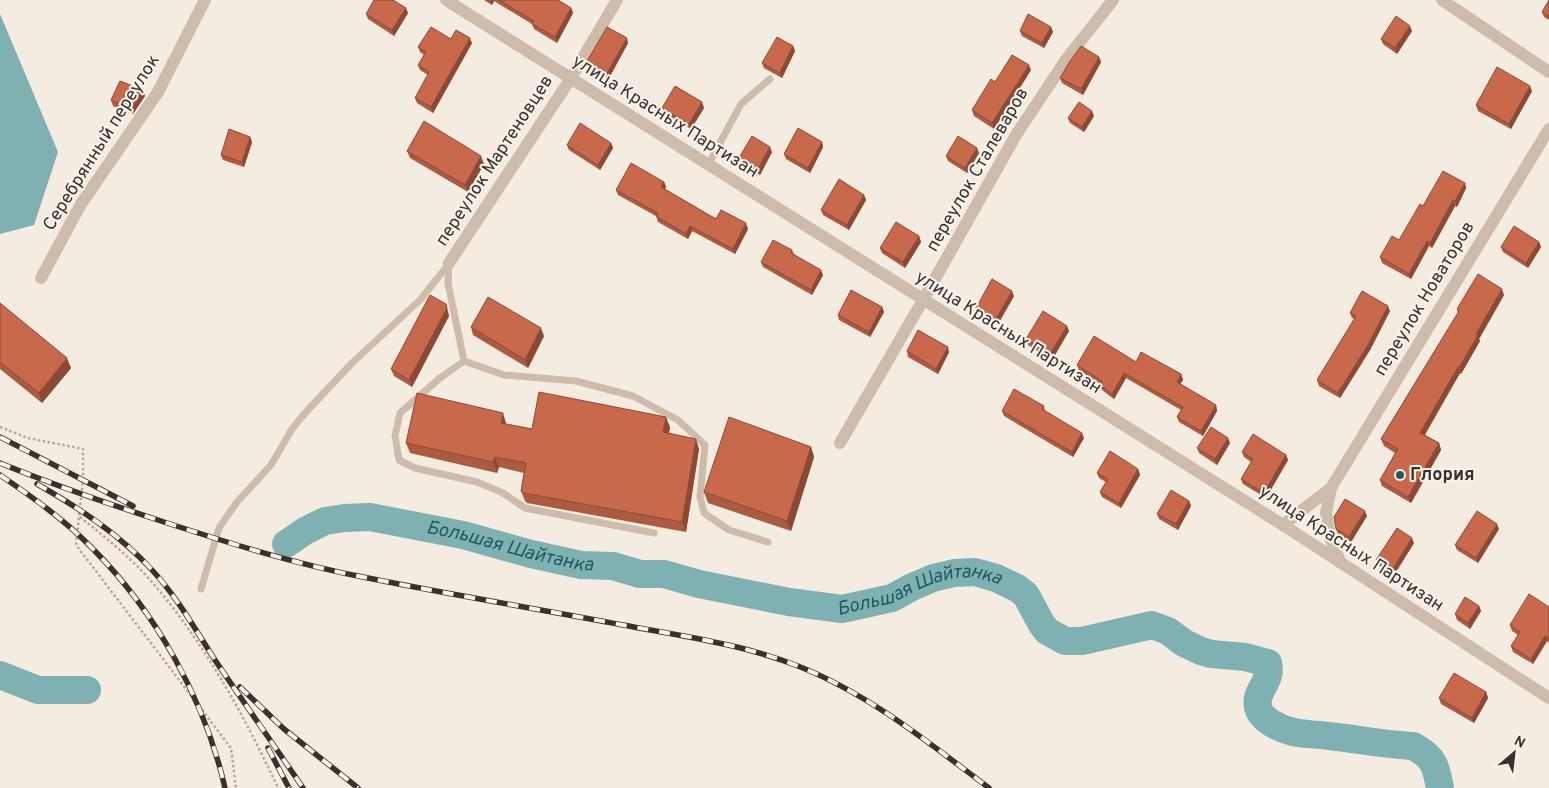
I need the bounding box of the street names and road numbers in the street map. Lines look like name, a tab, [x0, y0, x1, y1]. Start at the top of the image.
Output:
street label: улица Красных Партизан	[567, 50, 763, 184]
street label: Серебрянный переулок	[38, 51, 166, 235]
street label: переулок Мартеновцев	[431, 71, 559, 251]
street label: переулок Сталеваров	[922, 84, 1034, 256]
street label: переулок Новаторов	[1370, 217, 1480, 381]
street label: улица Красных Партизан	[910, 266, 1106, 400]
street label: улица Красных Партизан	[1254, 481, 1448, 617]

